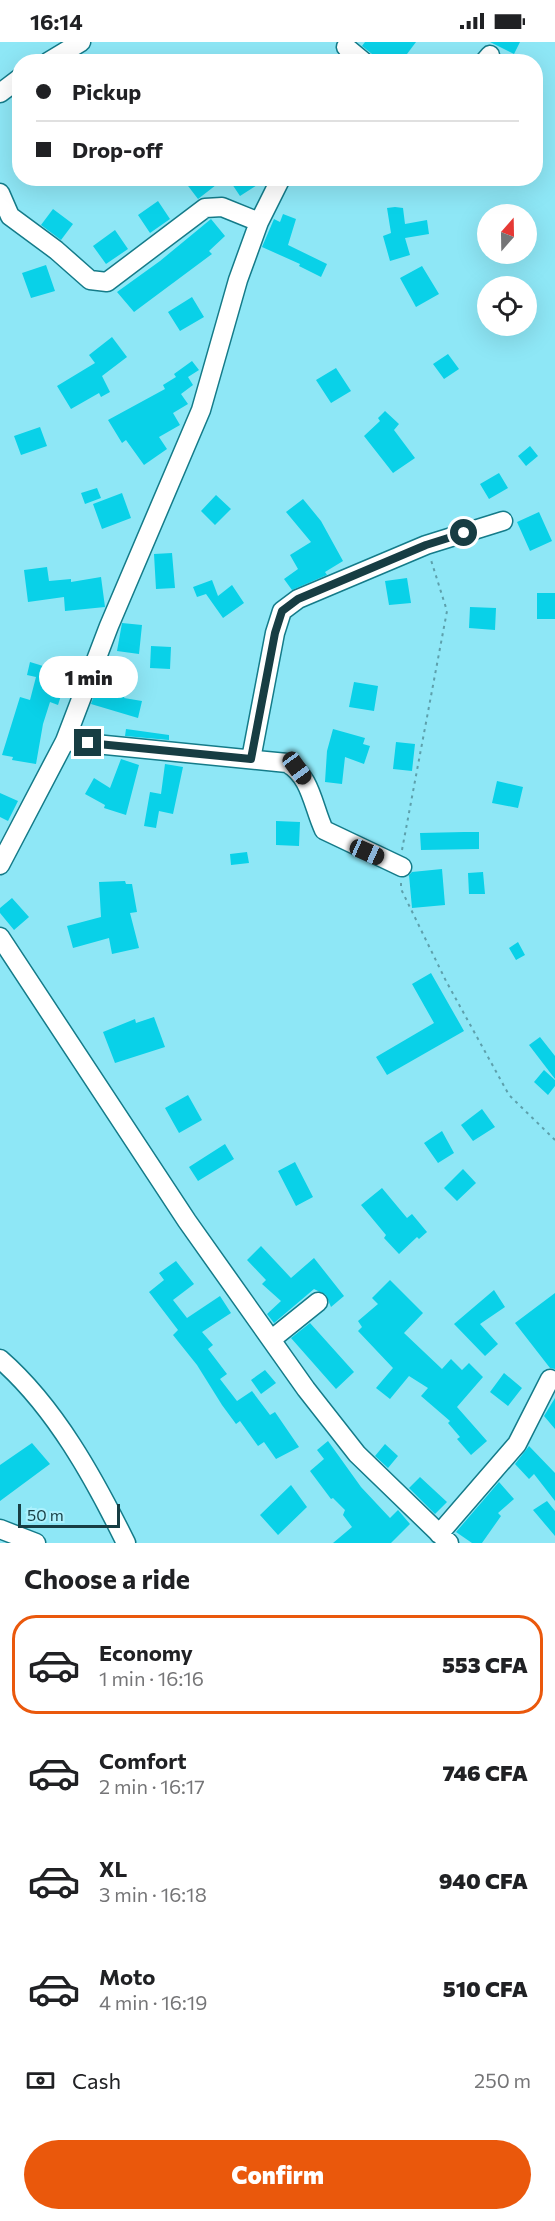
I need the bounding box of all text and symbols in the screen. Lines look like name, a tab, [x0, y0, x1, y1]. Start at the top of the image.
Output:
text: 16:14	[30, 8, 83, 35]
text: Pickup	[72, 78, 141, 105]
text: Drop-off	[72, 136, 163, 163]
north arrow	[477, 204, 537, 264]
map controls	[477, 204, 537, 336]
button: locate	[477, 276, 537, 336]
route start	[450, 519, 477, 546]
callout: 1 min	[38, 656, 138, 698]
text: 1 min	[64, 665, 113, 689]
route end	[74, 729, 101, 756]
car	[279, 748, 315, 788]
car	[347, 836, 387, 868]
scale bar	[18, 1501, 120, 1528]
text: 50 m	[27, 1505, 64, 1524]
text: Choose a ride	[24, 1562, 190, 1595]
icon: car	[27, 1638, 81, 1692]
text: Economy	[99, 1639, 193, 1666]
text: 553 CFA	[442, 1651, 528, 1678]
text: 1 min · 16:16	[99, 1666, 204, 1690]
icon: car	[27, 1746, 81, 1800]
text: Comfort	[99, 1747, 187, 1774]
text: 746 CFA	[442, 1759, 528, 1786]
text: 2 min · 16:17	[99, 1774, 205, 1798]
icon: car	[27, 1854, 81, 1908]
text: XL	[99, 1855, 127, 1882]
text: 940 CFA	[439, 1867, 528, 1894]
text: 3 min · 16:18	[99, 1882, 207, 1906]
icon: car	[27, 1962, 81, 2016]
text: Moto	[99, 1963, 155, 1990]
text: 510 CFA	[443, 1975, 528, 2002]
text: 4 min · 16:19	[99, 1990, 207, 2014]
icon: cash	[24, 2064, 57, 2097]
text: Cash	[72, 2067, 121, 2094]
text: 250 m	[474, 2068, 531, 2092]
button: Confirm	[24, 2140, 531, 2209]

